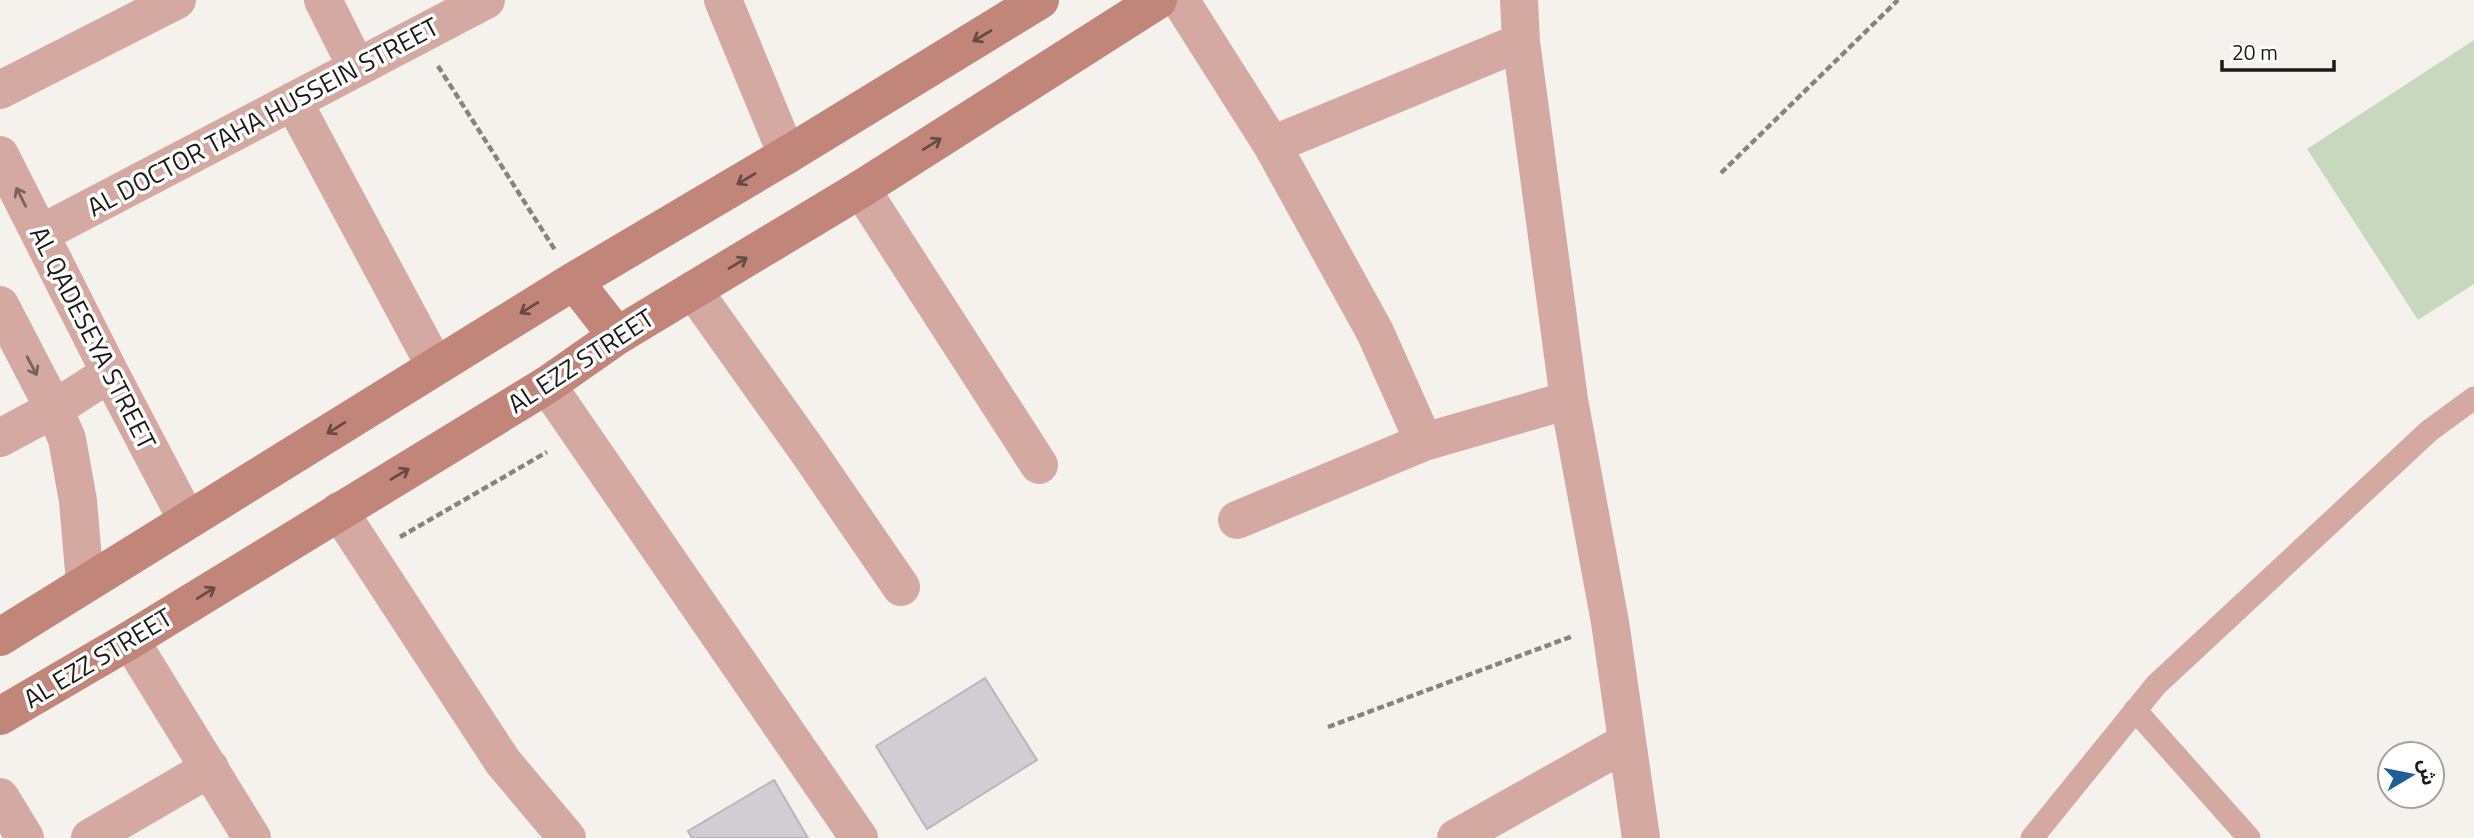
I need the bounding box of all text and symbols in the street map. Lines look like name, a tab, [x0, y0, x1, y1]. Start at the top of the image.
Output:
street label: AL DOCTOR TAHA HUSSEIN STREET	[80, 7, 446, 226]
scale bar	[2222, 28, 2334, 72]
one-way arrow	[972, 29, 992, 43]
text: 20 m	[2232, 36, 2278, 68]
one-way arrow	[921, 136, 941, 150]
one-way arrow	[736, 173, 756, 187]
one-way arrow	[14, 188, 28, 208]
street label: AL QADESEYA STREET	[20, 219, 167, 456]
one-way arrow	[727, 255, 747, 269]
street label: AL EZZ STREET	[500, 298, 662, 423]
one-way arrow	[520, 302, 540, 316]
one-way arrow	[25, 355, 39, 376]
one-way arrow	[326, 421, 346, 435]
one-way arrow	[389, 467, 409, 481]
one-way arrow	[195, 586, 215, 600]
street label: AL EZZ STREET	[16, 597, 180, 718]
north arrow	[2376, 740, 2446, 810]
text: ش	[2412, 757, 2445, 787]

